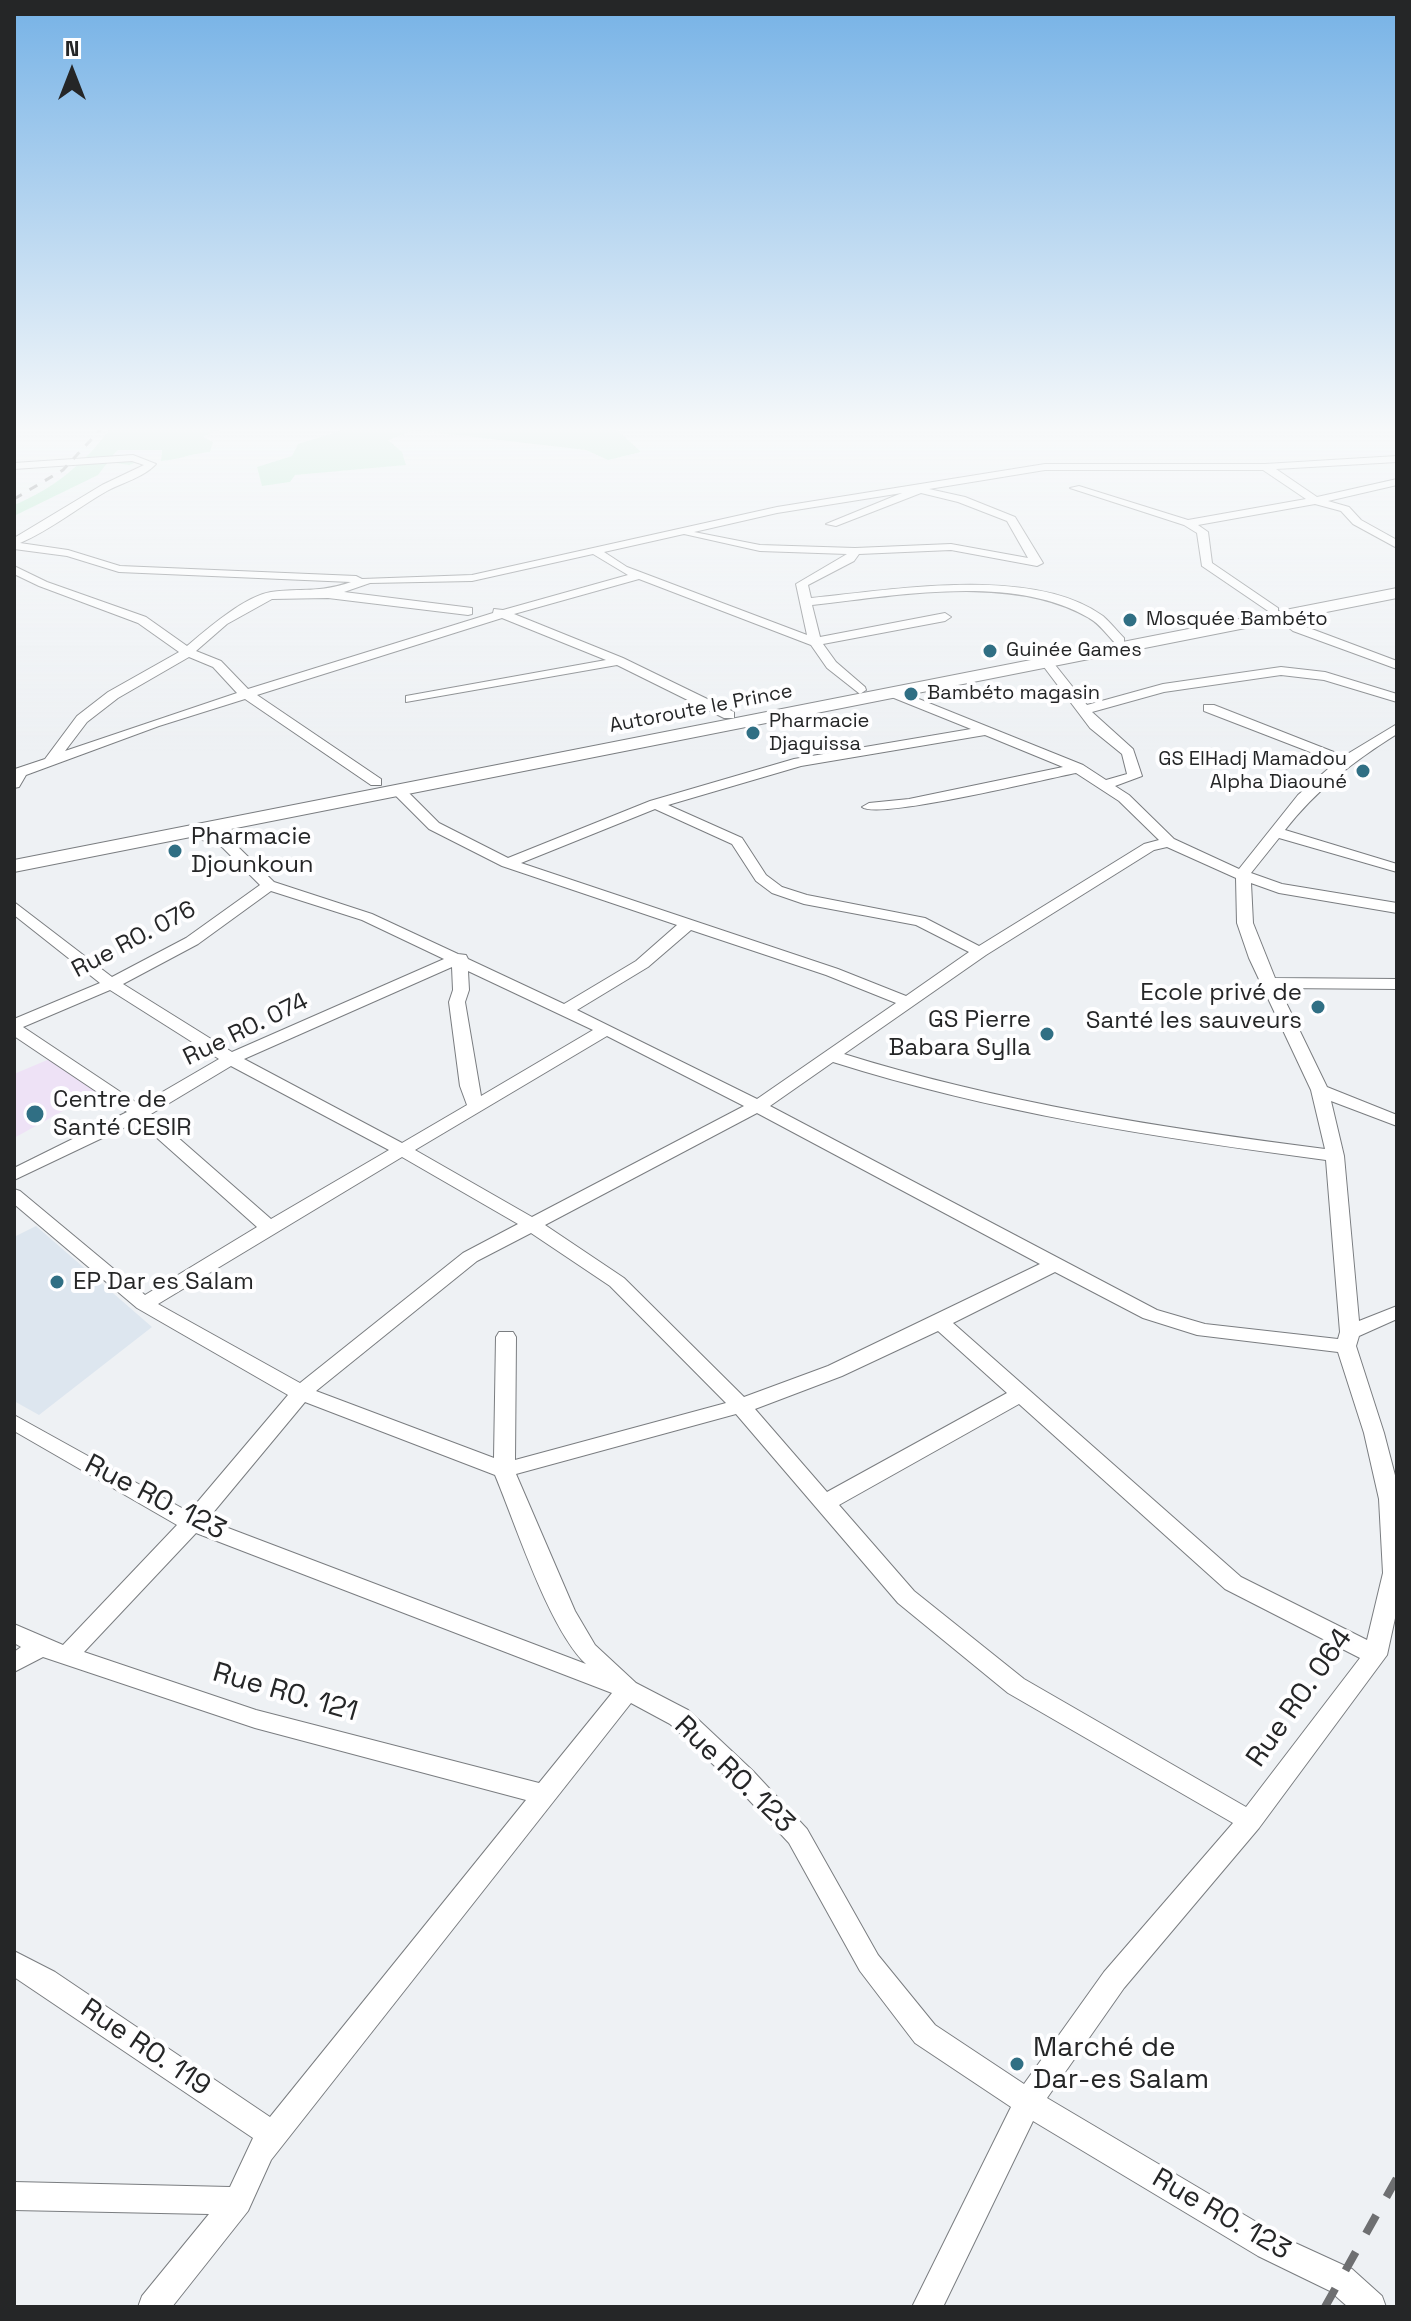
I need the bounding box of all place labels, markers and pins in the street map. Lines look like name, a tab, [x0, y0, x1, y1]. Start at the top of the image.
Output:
place label: Mosquée Bambéto	[1146, 608, 1328, 632]
marker: Mosquée Bambéto	[1121, 611, 1139, 629]
place label: Guinée Games	[1006, 639, 1142, 663]
marker: Guinée Games	[981, 642, 999, 660]
place label: Bambéto magasin	[927, 682, 1100, 706]
marker: Bambéto magasin	[902, 685, 920, 703]
place label: Pharmacie Djaguissa	[769, 710, 869, 757]
marker: Pharmacie Djaguissa	[744, 724, 762, 742]
place label: GS ElHadj Mamadou Alpha Diaouné	[1158, 748, 1347, 795]
marker: GS ElHadj Mamadou Alpha Diaouné	[1354, 762, 1372, 780]
place label: Pharmacie Djounkoun	[191, 823, 314, 879]
marker: Pharmacie Djounkoun	[166, 842, 184, 860]
place label: Ecole privé de Santé les sauveurs	[1086, 979, 1302, 1035]
marker: Ecole privé de Santé les sauveurs	[1309, 998, 1327, 1016]
place label: GS Pierre Babara Sylla	[889, 1006, 1031, 1062]
marker: GS Pierre Babara Sylla	[1038, 1025, 1056, 1043]
place label: Centre de Santé CESIR	[53, 1086, 192, 1142]
marker: Centre de Santé CESIR	[24, 1103, 46, 1125]
place label: EP Dar es Salam	[73, 1268, 254, 1296]
marker: EP Dar es Salam	[48, 1273, 66, 1291]
place label: Marché de Dar-es Salam	[1033, 2031, 1209, 2097]
marker: Marché de Dar-es Salam	[1008, 2055, 1026, 2073]

